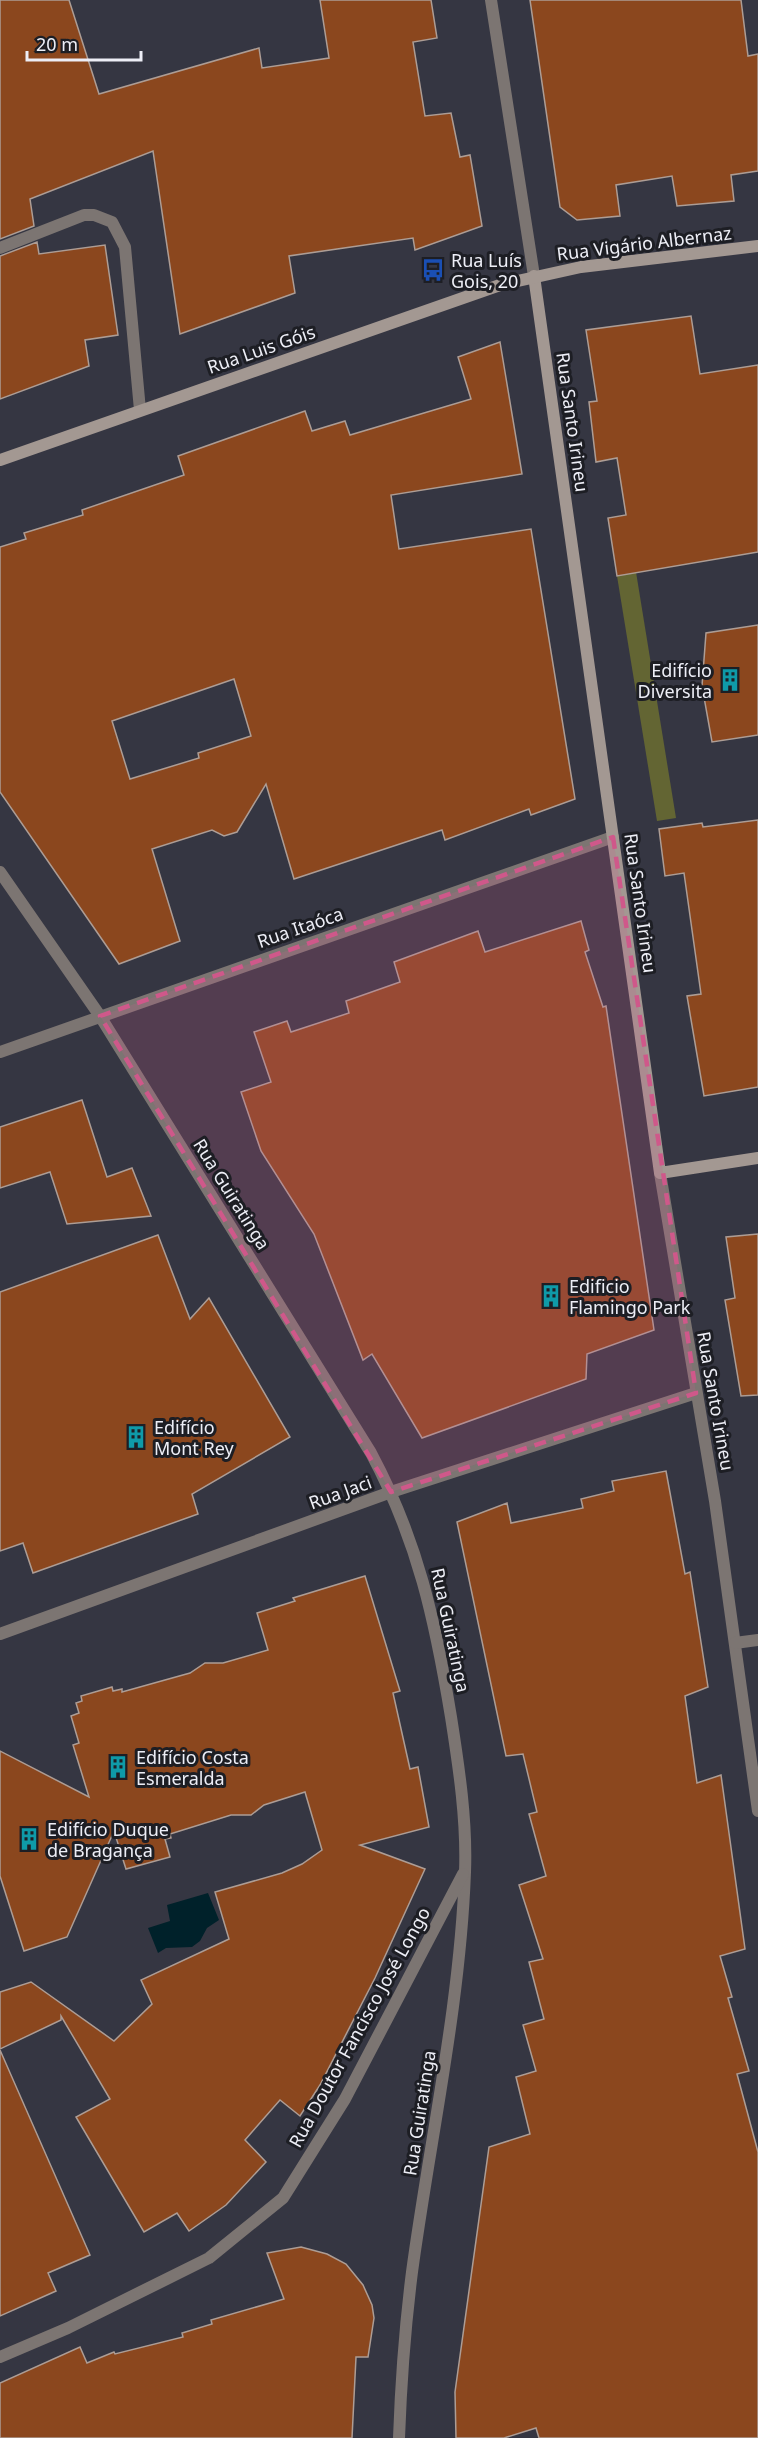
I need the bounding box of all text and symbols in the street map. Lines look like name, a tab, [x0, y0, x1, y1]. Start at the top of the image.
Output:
scale bar	[27, 24, 141, 62]
text: 20 m	[36, 32, 78, 56]
street label: Rua Vigário Albernaz	[555, 220, 733, 266]
place label: Rua Luís Gois, 20	[451, 248, 522, 293]
bus stop icon: Rua Luís Gois, 20	[420, 257, 446, 283]
street label: Rua Luis Góis	[204, 319, 318, 379]
street label: Rua Santo Irineu	[551, 351, 595, 493]
place label: Edifício Diversita	[638, 658, 712, 703]
building icon: Edifício Diversita	[717, 667, 743, 693]
street label: Rua Santo Irineu	[619, 832, 663, 974]
street label: Rua Itaóca	[254, 901, 346, 953]
street label: Rua Guiratinga	[188, 1134, 276, 1254]
place label: Edificio Flamingo Park	[569, 1274, 691, 1319]
building icon: Edificio Flamingo Park	[538, 1283, 564, 1309]
street label: Rua Santo Irineu	[692, 1330, 740, 1472]
place label: Edifício Mont Rey	[154, 1415, 235, 1460]
building icon: Edifício Mont Rey	[123, 1424, 149, 1450]
street label: Rua Jaci	[305, 1470, 375, 1514]
street label: Rua Guiratinga	[426, 1566, 476, 1694]
place label: Edifício Costa Esmeralda	[136, 1745, 249, 1790]
building icon: Edifício Costa Esmeralda	[105, 1754, 131, 1780]
place label: Edifício Duque de Bragança	[47, 1817, 169, 1862]
building icon: Edifício Duque de Bragança	[16, 1826, 42, 1852]
street label: Rua Doutor Fancisco José Longo	[283, 1903, 435, 2151]
street label: Rua Guiratinga	[397, 2049, 441, 2177]

